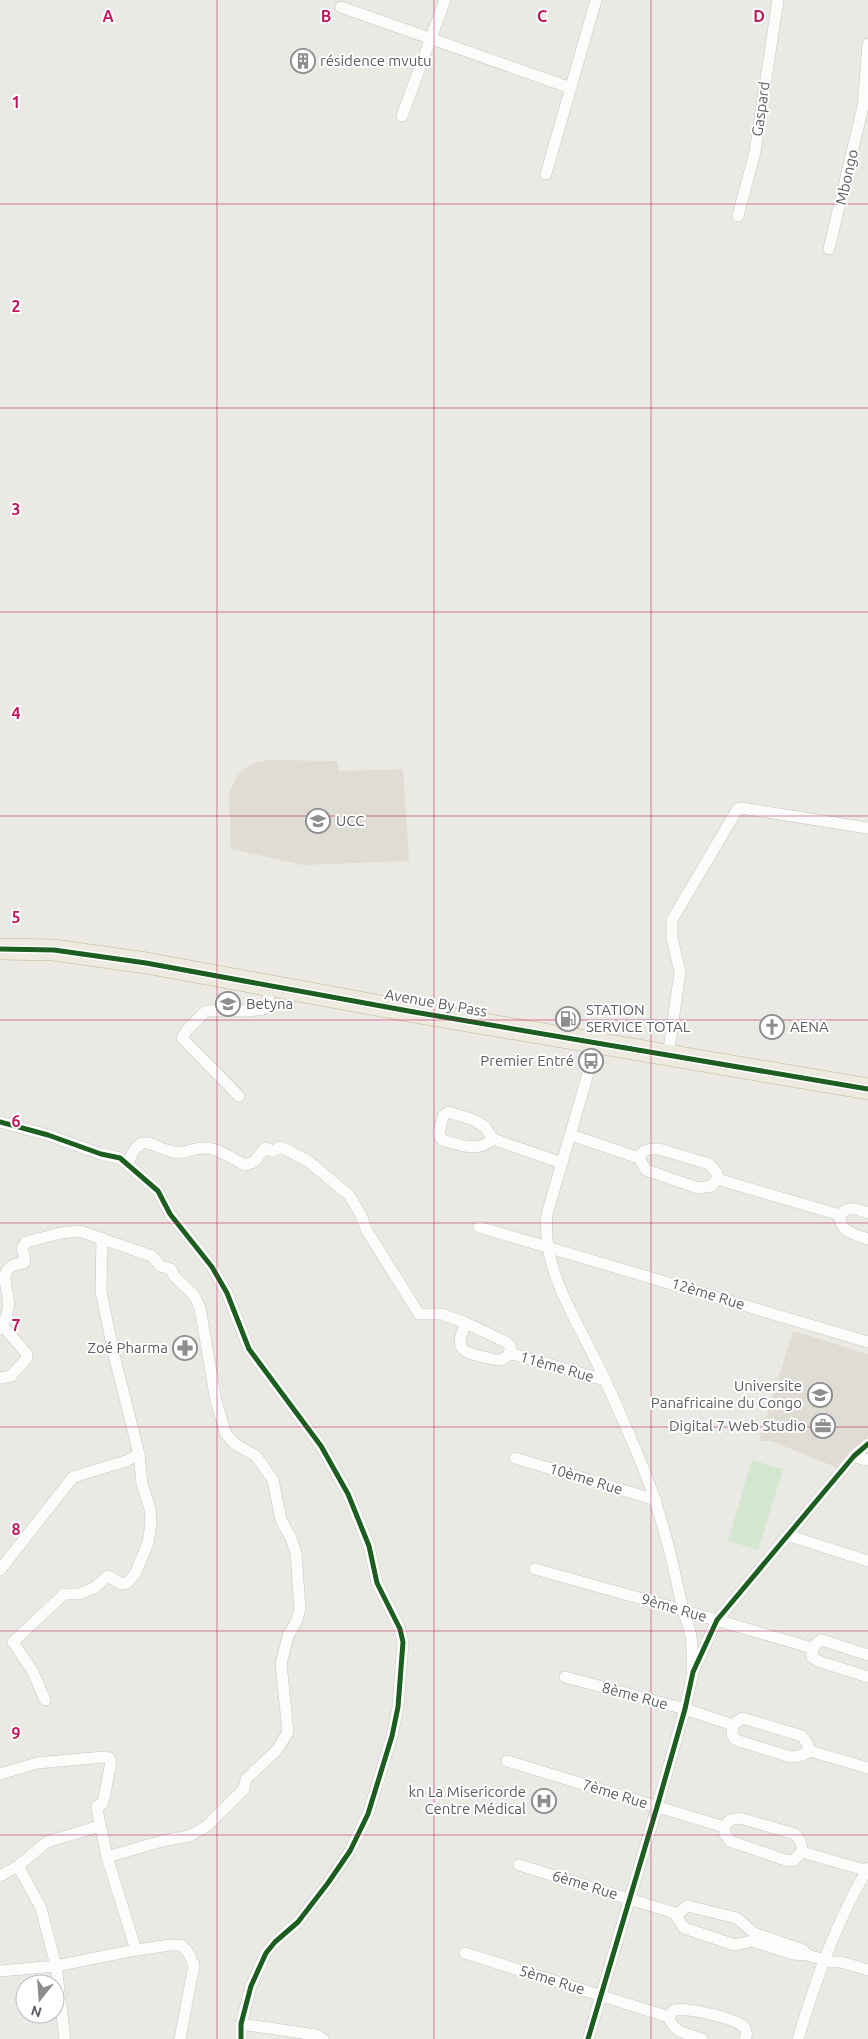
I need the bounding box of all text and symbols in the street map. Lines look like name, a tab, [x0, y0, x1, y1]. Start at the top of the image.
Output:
text: A	[102, 7, 114, 25]
text: B	[321, 7, 331, 25]
text: C	[537, 7, 547, 25]
text: D	[753, 7, 765, 25]
building icon: résidence mvutu	[290, 48, 316, 74]
place label: résidence mvutu	[320, 52, 432, 69]
street label: Gaspard	[748, 80, 773, 137]
text: 1	[11, 93, 21, 111]
street label: Mbongo	[832, 147, 861, 206]
text: 2	[11, 297, 21, 315]
text: 3	[11, 500, 21, 518]
text: 4	[11, 704, 21, 722]
school or university icon: UCC	[305, 808, 331, 834]
place label: UCC	[336, 812, 364, 829]
text: 5	[11, 908, 21, 926]
street label: Avenue By Pass	[384, 985, 489, 1020]
school or university icon: Betyna	[215, 991, 241, 1017]
place label: Betyna	[246, 995, 293, 1012]
place label: STATION SERVICE TOTAL	[586, 1001, 691, 1035]
fuel station icon: STATION SERVICE TOTAL	[555, 1006, 581, 1032]
church icon: AENA	[759, 1014, 785, 1040]
place label: AENA	[790, 1018, 829, 1035]
bus stop icon: Premier Entré	[578, 1048, 604, 1074]
place label: Premier Entré	[480, 1052, 574, 1069]
text: 6	[11, 1112, 21, 1130]
street label: 12ème Rue	[669, 1274, 747, 1313]
text: 7	[11, 1316, 21, 1334]
pharmacy icon: Zoé Pharma	[172, 1335, 198, 1361]
place label: Zoé Pharma	[88, 1339, 168, 1356]
street label: 11ème Rue	[518, 1348, 596, 1385]
place label: Universite Panafricaine du Congo	[651, 1377, 802, 1411]
school or university icon: Universite Panafricaine du Congo	[807, 1382, 833, 1408]
office icon: Digital 7 Web Studio	[810, 1413, 836, 1439]
place label: Digital 7 Web Studio	[669, 1417, 806, 1434]
street label: 10ème Rue	[547, 1459, 625, 1498]
text: 8	[11, 1520, 21, 1538]
street label: 9ème Rue	[639, 1590, 709, 1625]
street label: 8ème Rue	[600, 1679, 670, 1712]
text: 9	[11, 1724, 21, 1742]
street label: 7ème Rue	[580, 1776, 650, 1812]
place label: kn La Misericorde Centre Médical	[408, 1783, 526, 1817]
hospital icon: kn La Misericorde Centre Médical	[531, 1788, 557, 1814]
street label: 6ème Rue	[550, 1867, 620, 1903]
street label: 5ème Rue	[517, 1962, 587, 1998]
north arrow	[15, 1974, 65, 2024]
text: N	[29, 2002, 44, 2021]

